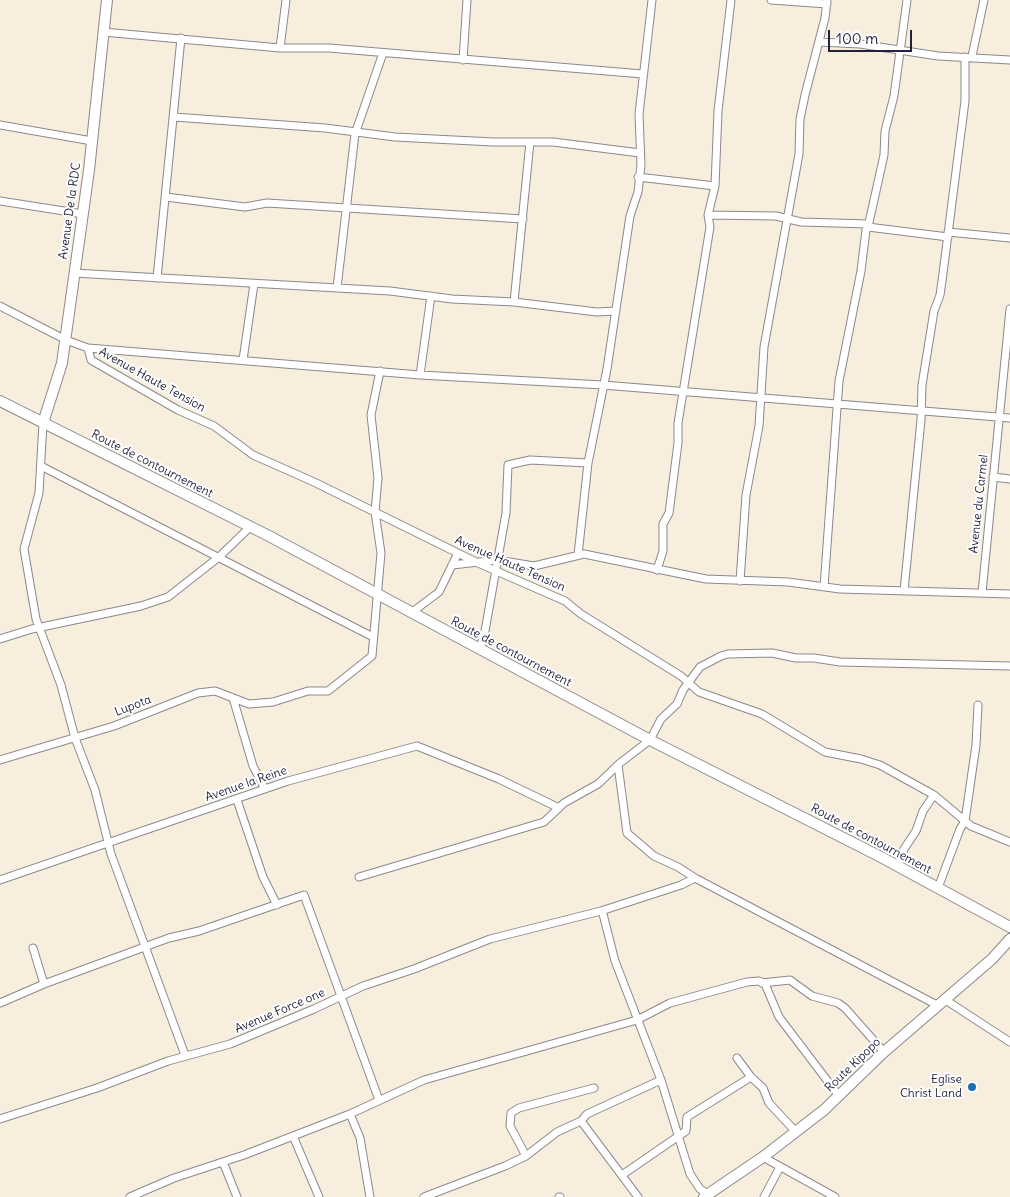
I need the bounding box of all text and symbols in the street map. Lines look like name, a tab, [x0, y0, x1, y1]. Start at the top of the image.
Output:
scale bar	[830, 20, 914, 52]
text: 100 m	[836, 29, 878, 48]
street label: Avenue De la RDC	[56, 162, 84, 260]
street label: Avenue Haute Tension	[96, 345, 208, 415]
street label: Route de contournement	[89, 427, 215, 501]
street label: Avenue du Carmel	[967, 454, 991, 554]
street label: Avenue Haute Tension	[453, 533, 567, 595]
street label: Route de contournement	[448, 614, 574, 690]
street label: Lupota	[113, 693, 153, 719]
street label: Avenue la Reine	[203, 763, 289, 805]
street label: Route de contournement	[808, 801, 934, 877]
street label: Avenue Force one	[233, 986, 327, 1036]
street label: Route Kipopo	[822, 1035, 884, 1095]
place label: Eglise Christ Land	[900, 1073, 962, 1101]
marker: Eglise Christ Land	[966, 1081, 978, 1093]

